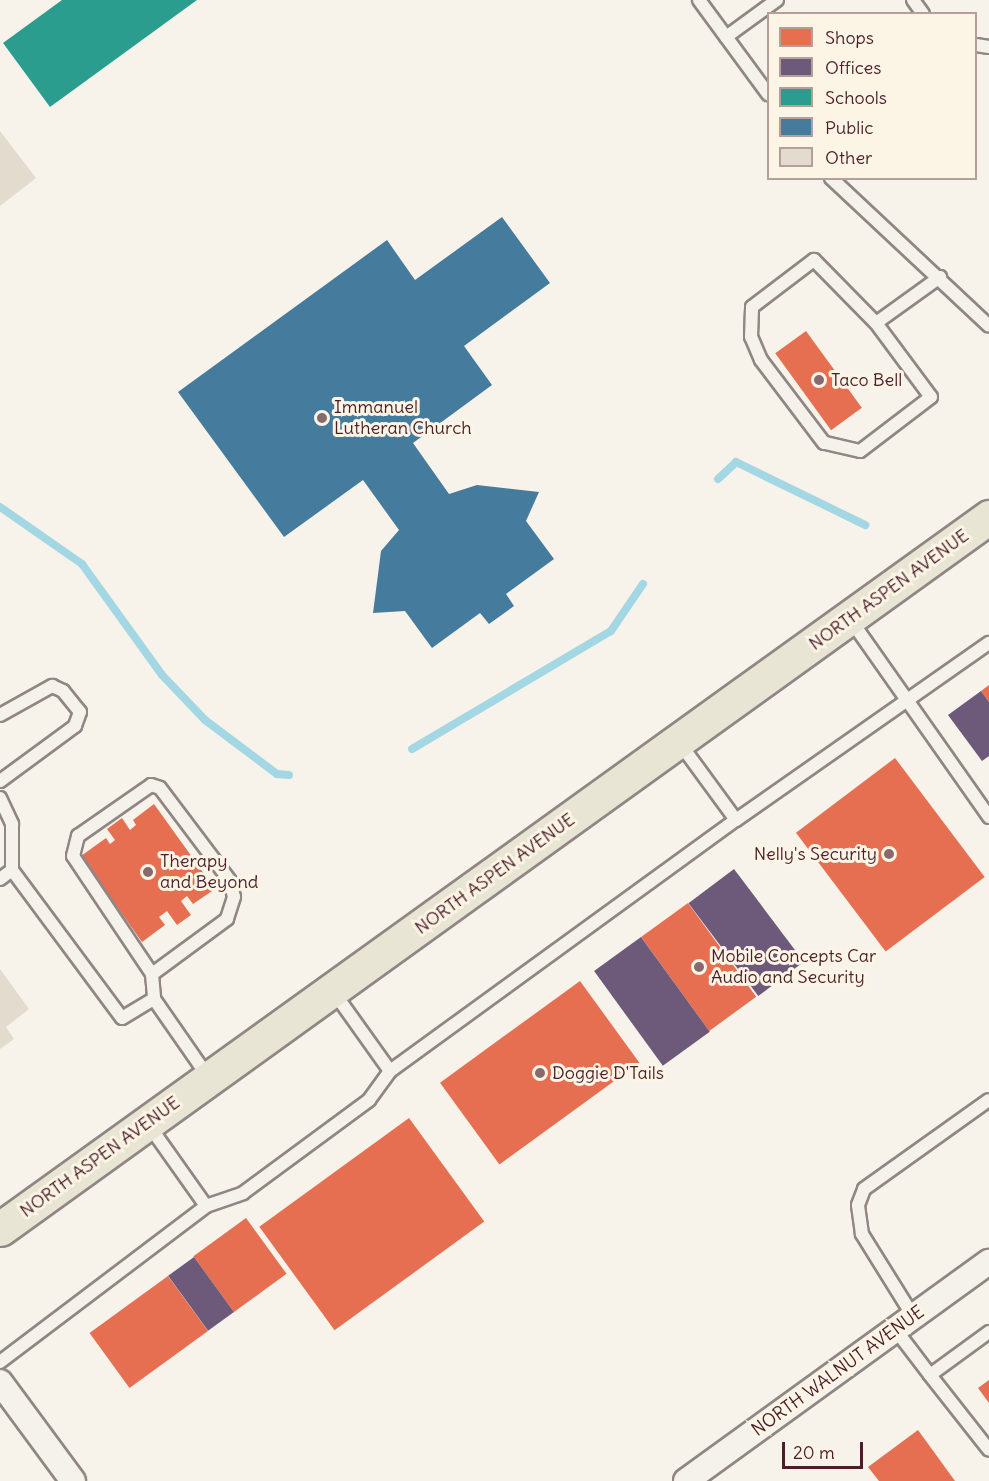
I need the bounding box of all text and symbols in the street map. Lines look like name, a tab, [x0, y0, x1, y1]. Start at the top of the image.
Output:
legend	[767, 12, 977, 180]
text: Shops	[825, 26, 874, 49]
text: Offices	[825, 56, 881, 79]
text: Schools	[825, 86, 887, 109]
text: Public	[825, 116, 874, 139]
text: Other	[825, 146, 872, 169]
place label: Taco Bell	[831, 369, 902, 391]
marker: Taco Bell	[812, 373, 826, 387]
place label: Immanuel Lutheran Church	[334, 397, 472, 440]
marker: Immanuel Lutheran Church	[315, 411, 329, 425]
street label: NORTH ASPEN AVENUE	[805, 525, 973, 655]
street label: NORTH ASPEN AVENUE	[411, 809, 579, 939]
place label: Nelly's Security	[754, 843, 877, 865]
marker: Nelly's Security	[882, 847, 896, 861]
place label: Therapy and Beyond	[160, 851, 258, 894]
marker: Therapy and Beyond	[141, 865, 155, 879]
place label: Mobile Concepts Car Audio and Security	[711, 946, 876, 988]
marker: Mobile Concepts Car Audio and Security	[692, 960, 706, 974]
place label: Doggie D'Tails	[552, 1062, 664, 1084]
marker: Doggie D'Tails	[533, 1066, 547, 1080]
street label: NORTH ASPEN AVENUE	[16, 1092, 184, 1222]
street label: NORTH WALNUT AVENUE	[748, 1301, 928, 1441]
scale bar	[785, 1430, 866, 1468]
text: 20 m	[793, 1441, 835, 1464]

